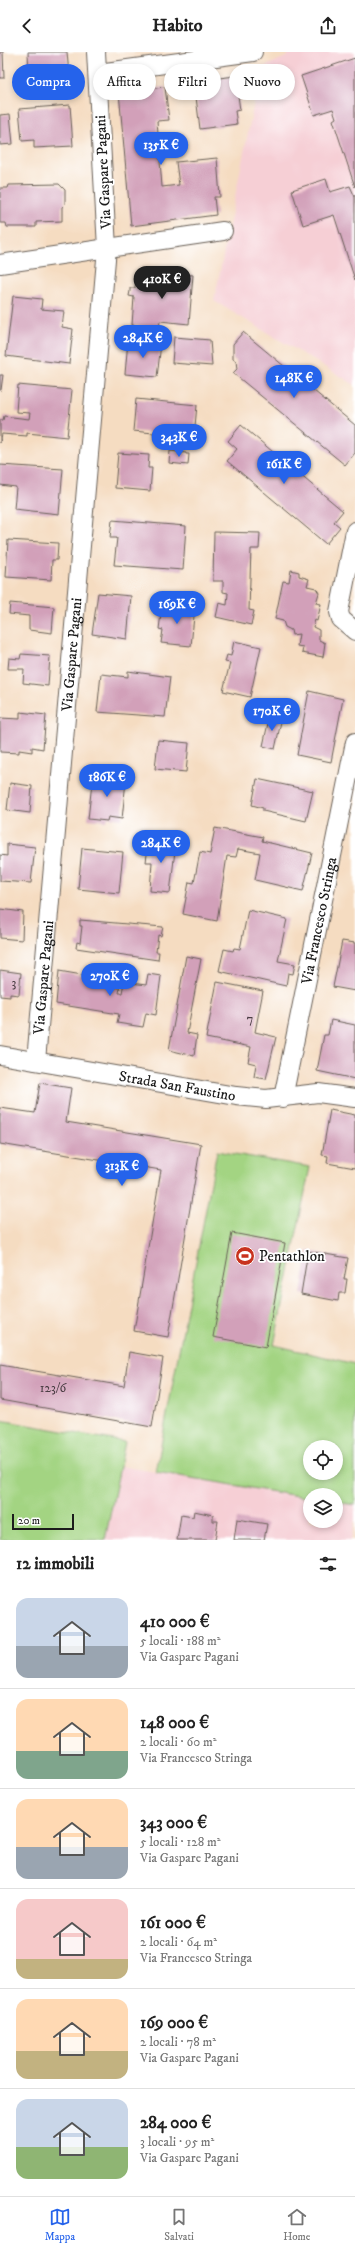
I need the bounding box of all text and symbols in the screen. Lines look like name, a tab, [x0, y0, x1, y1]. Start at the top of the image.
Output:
icon: back	[16, 15, 38, 37]
text: Habito	[152, 15, 203, 37]
icon: share	[317, 15, 339, 37]
chip: Compra	[12, 64, 85, 100]
chip: Affitta	[93, 64, 156, 100]
chip: Filtri	[164, 64, 221, 100]
chip: Nuovo	[229, 64, 295, 100]
street label: Via Gaspare Pagani	[91, 114, 116, 230]
pin: 135K €	[128, 132, 194, 166]
text: 135K €	[143, 137, 179, 153]
pin: 410K €	[129, 266, 195, 300]
text: 410K €	[143, 271, 181, 287]
pin: 284K €	[110, 325, 176, 359]
text: 284K €	[123, 330, 163, 346]
pin: 148K €	[261, 365, 327, 399]
text: 148K €	[275, 370, 313, 386]
pin: 343K €	[146, 424, 212, 458]
text: 343K €	[161, 429, 197, 445]
pin: 161K €	[251, 451, 317, 485]
text: 161K €	[266, 456, 302, 472]
pin: 169K €	[144, 591, 210, 625]
text: 169K €	[158, 596, 196, 612]
street label: Via Gaspare Pagani	[57, 597, 86, 713]
pin: 170K €	[239, 698, 305, 732]
text: 170K €	[253, 703, 291, 719]
pin: 186K €	[74, 764, 140, 798]
text: 186K €	[88, 769, 126, 785]
pin: 284K €	[128, 830, 194, 864]
text: 284K €	[141, 835, 181, 851]
street label: Via Francesco Stringa	[297, 855, 342, 987]
street label: Via Gaspare Pagani	[29, 920, 58, 1036]
pin: 270K €	[77, 963, 143, 997]
text: 270K €	[90, 968, 130, 984]
house number: 3	[12, 975, 17, 991]
house number: 7	[247, 1011, 254, 1027]
street label: Strada San Faustino	[117, 1067, 237, 1106]
pin: 313K €	[89, 1153, 155, 1187]
text: 313K €	[105, 1158, 139, 1174]
sports icon: Pentathlon	[234, 1245, 256, 1267]
place label: Pentathlon	[259, 1247, 325, 1266]
house number: 123/6	[40, 1380, 67, 1396]
map controls	[303, 1440, 343, 1528]
button: locate	[303, 1440, 343, 1480]
button: layers	[303, 1488, 343, 1528]
scale bar	[12, 1512, 74, 1531]
text: 20 m	[18, 1514, 40, 1528]
text: 12 immobili	[16, 1553, 94, 1575]
icon: filters	[317, 1553, 339, 1575]
text: 410 000 €	[140, 1611, 210, 1633]
icon: home	[48, 1614, 96, 1662]
text: 5 locali · 188 m²	[140, 1633, 221, 1649]
text: Via Gaspare Pagani	[140, 1649, 239, 1665]
text: 148 000 €	[140, 1712, 209, 1734]
icon: home	[48, 1715, 96, 1763]
text: 2 locali · 60 m²	[140, 1734, 217, 1750]
text: Via Francesco Stringa	[140, 1750, 252, 1766]
text: 343 000 €	[140, 1812, 207, 1834]
icon: home	[48, 1815, 96, 1863]
text: 5 locali · 128 m²	[140, 1834, 221, 1850]
text: Via Gaspare Pagani	[140, 1850, 239, 1866]
text: 161 000 €	[140, 1912, 206, 1934]
icon: home	[48, 1915, 96, 1963]
text: 2 locali · 64 m²	[140, 1934, 217, 1950]
text: Via Francesco Stringa	[140, 1950, 252, 1966]
text: 169 000 €	[140, 2012, 208, 2034]
icon: home	[48, 2015, 96, 2063]
text: 2 locali · 78 m²	[140, 2034, 216, 2050]
text: Via Gaspare Pagani	[140, 2050, 239, 2066]
text: 284 000 €	[140, 2112, 211, 2134]
icon: home	[48, 2115, 96, 2163]
text: 3 locali · 95 m²	[140, 2134, 214, 2150]
text: Via Gaspare Pagani	[140, 2150, 239, 2166]
tab: Mappa	[45, 2206, 75, 2244]
tab: Salvati	[164, 2206, 194, 2244]
tab: Home	[283, 2206, 310, 2244]

